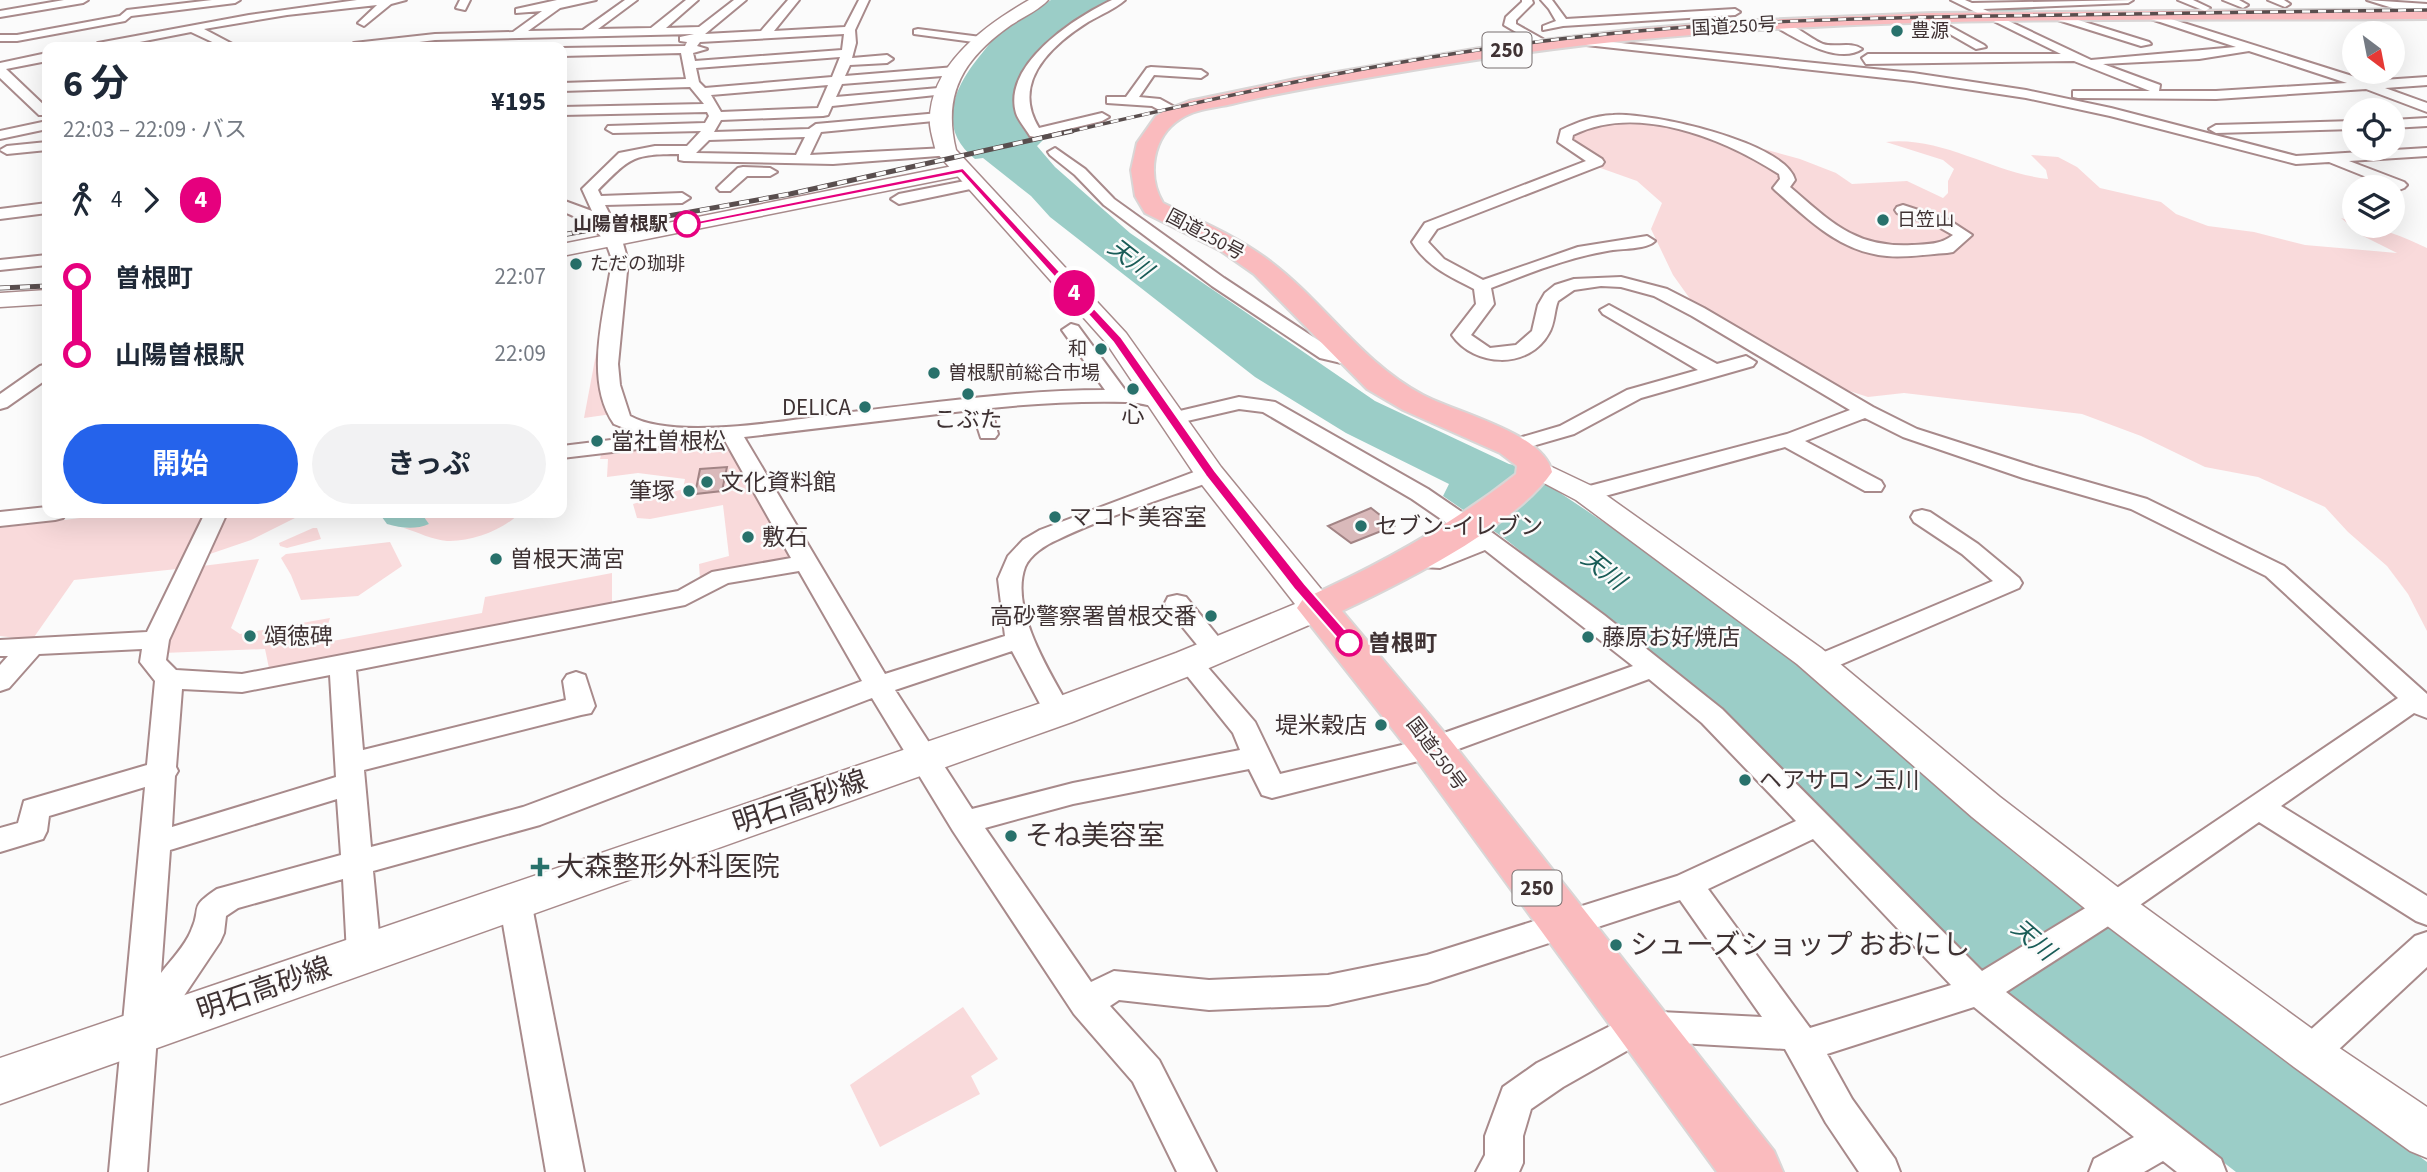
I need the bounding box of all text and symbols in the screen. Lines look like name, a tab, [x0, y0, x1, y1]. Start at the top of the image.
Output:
street label: 国道250号	[1691, 11, 1777, 43]
place label: 豊源	[1911, 18, 1949, 45]
north arrow	[2342, 21, 2404, 84]
map controls	[2342, 21, 2405, 238]
marker: 豊源	[1889, 23, 1905, 39]
road number: 250	[1482, 32, 1532, 68]
text: 6 分	[63, 57, 129, 111]
text: ¥195	[491, 83, 546, 120]
button: locate	[2342, 98, 2405, 161]
text: 22:03 – 22:09 · バス	[63, 113, 247, 146]
button: layers	[2342, 175, 2405, 238]
icon: walk	[63, 181, 101, 219]
icon: forward	[132, 181, 170, 219]
text: 4	[194, 182, 207, 217]
text: 4	[111, 183, 122, 216]
street label: 国道250号	[1161, 203, 1249, 267]
place label: 日笠山	[1897, 207, 1954, 234]
place label: 山陽曽根駅	[573, 211, 668, 238]
marker: 山陽曽根駅	[674, 211, 700, 237]
marker: 日笠山	[1875, 212, 1891, 228]
water label: 天川	[1100, 230, 1162, 289]
place label: ただの珈琲	[590, 251, 685, 278]
marker: ただの珈琲	[568, 256, 584, 272]
text: 曽根町	[115, 260, 193, 297]
text: 22:07	[495, 260, 546, 293]
line badge: 4	[1051, 270, 1097, 316]
text: 4	[1068, 275, 1080, 310]
place label: 和	[1068, 336, 1087, 363]
text: 山陽曽根駅	[115, 337, 245, 374]
text: 22:09	[495, 337, 546, 370]
marker: 和	[1093, 341, 1109, 357]
place label: 曽根駅前総合市場	[948, 360, 1100, 387]
marker: 曽根駅前総合市場	[926, 365, 942, 381]
marker: 心	[1125, 381, 1141, 397]
marker: こぶた	[960, 386, 976, 402]
place label: DELICA	[782, 391, 852, 424]
place label: 心	[1122, 398, 1145, 431]
marker: DELICA	[857, 399, 873, 415]
place label: こぶた	[934, 403, 1003, 436]
button: 開始	[63, 424, 298, 504]
button: きっぷ	[312, 424, 546, 504]
place label: 當社曽根松	[611, 425, 726, 458]
marker: 當社曽根松	[589, 433, 605, 449]
place label: 文化資料館	[721, 466, 836, 499]
marker: 文化資料館	[699, 474, 715, 490]
place label: 筆塚	[629, 475, 675, 508]
marker: 筆塚	[681, 483, 697, 499]
place label: マコト美容室	[1069, 501, 1207, 534]
marker: マコト美容室	[1047, 509, 1063, 525]
place label: セブン-イレブン	[1375, 510, 1543, 543]
marker: セブン-イレブン	[1353, 518, 1369, 534]
place label: 敷石	[762, 521, 808, 554]
marker: 敷石	[740, 529, 756, 545]
water label: 天川	[1573, 541, 1635, 601]
place label: 曽根天満宮	[510, 543, 625, 576]
marker: 曽根天満宮	[488, 551, 504, 567]
place label: 高砂警察署曽根交番	[990, 600, 1197, 633]
marker: 高砂警察署曽根交番	[1203, 608, 1219, 624]
place label: 頌徳碑	[264, 620, 333, 653]
place label: 藤原お好焼店	[1602, 621, 1740, 654]
place label: 曽根町	[1368, 627, 1437, 660]
marker: 頌徳碑	[242, 628, 258, 644]
marker: 藤原お好焼店	[1580, 629, 1596, 645]
marker: 曽根町	[1336, 630, 1362, 656]
place label: 堤米穀店	[1275, 709, 1367, 742]
street label: 国道250号	[1400, 712, 1472, 796]
marker: 堤米穀店	[1373, 717, 1389, 733]
street label: 明石高砂線	[727, 760, 873, 844]
place label: ヘアサロン玉川	[1759, 764, 1920, 797]
marker: ヘアサロン玉川	[1737, 772, 1753, 788]
place label: そね美容室	[1025, 816, 1165, 856]
marker: そね美容室	[1003, 828, 1019, 844]
place label: 大森整形外科医院	[556, 847, 780, 887]
marker: 大森整形外科医院	[530, 857, 550, 877]
road number: 250	[1512, 870, 1562, 906]
water label: 天川	[2003, 911, 2065, 971]
place label: シューズショップ おおにし	[1630, 925, 1970, 965]
marker: シューズショップ おおにし	[1608, 937, 1624, 953]
street label: 明石高砂線	[191, 947, 337, 1031]

